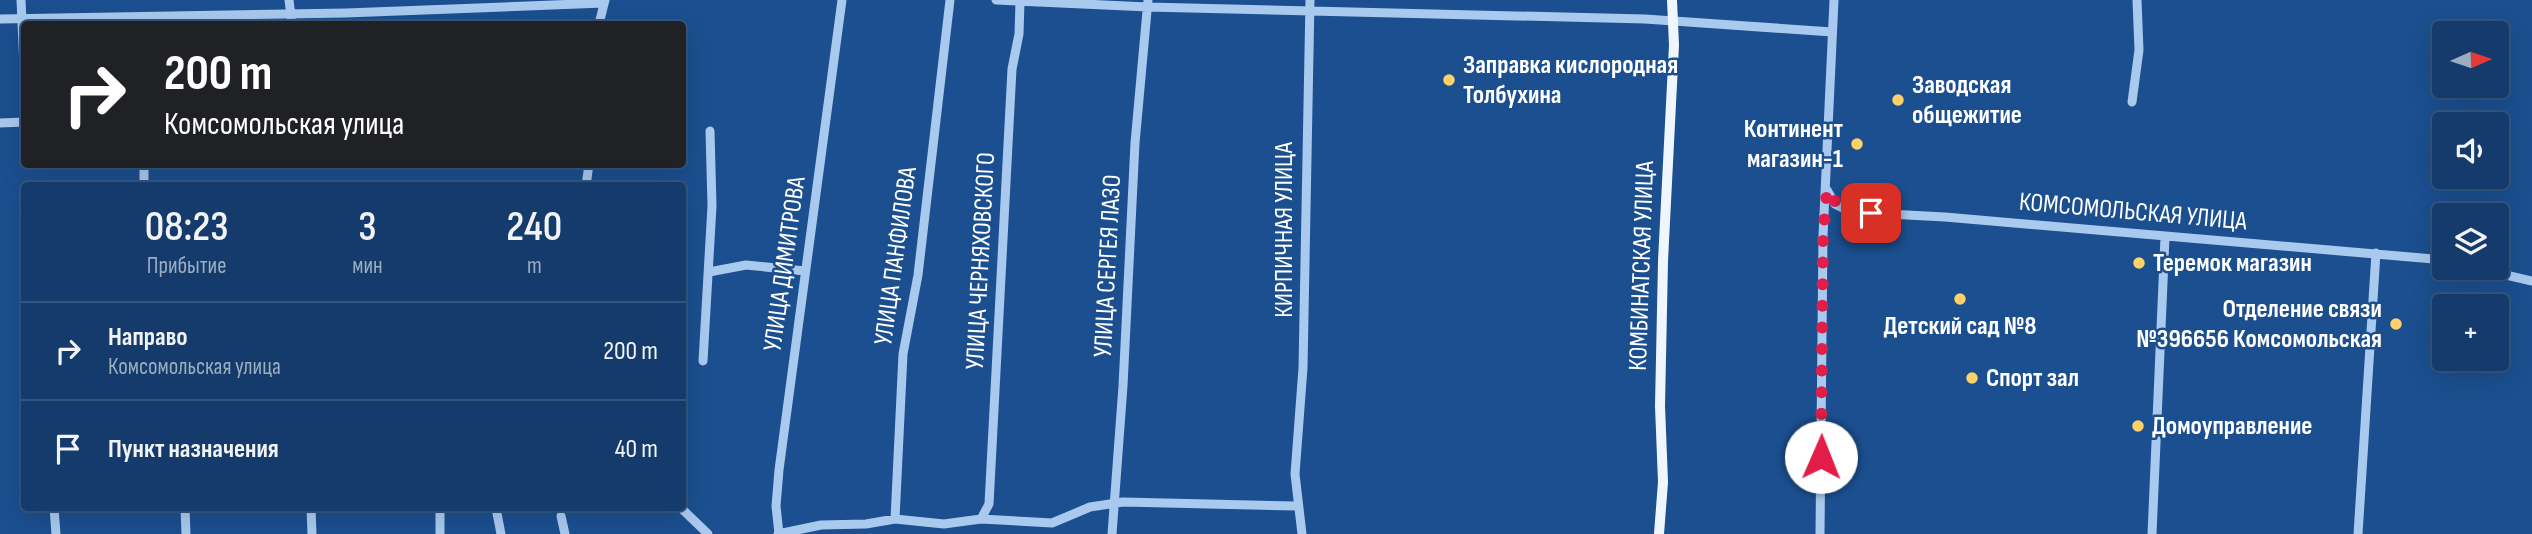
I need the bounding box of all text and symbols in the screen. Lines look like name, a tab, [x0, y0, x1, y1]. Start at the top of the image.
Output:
north arrow	[2432, 21, 2510, 98]
map controls	[2432, 21, 2509, 371]
text: 200 m	[164, 45, 272, 104]
icon: right	[49, 49, 140, 140]
place label: Заправка кислородная Толбухина	[1463, 50, 1678, 111]
place label: Заводская общежитие	[1912, 70, 2022, 131]
marker: Заправка кислородная Толбухина	[1441, 72, 1457, 88]
marker: Заводская общежитие	[1890, 92, 1906, 108]
text: Комсомольская улица	[164, 105, 404, 144]
button: sound	[2432, 112, 2509, 189]
place label: Континент магазин-1	[1744, 114, 1843, 175]
marker: Континент магазин-1	[1849, 136, 1865, 152]
street label: КИРПИЧНАЯ УЛИЦА	[1269, 141, 1300, 318]
street label: УЛИЦА ЧЕРНЯХОВСКОГО	[960, 151, 1002, 371]
street label: КОМБИНАТСКАЯ УЛИЦА	[1623, 160, 1661, 371]
street label: УЛИЦА ПАНФИЛОВА	[868, 164, 924, 347]
street label: УЛИЦА ДИМИТРОВА	[757, 174, 813, 353]
street label: УЛИЦА СЕРГЕЯ ЛАЗО	[1088, 174, 1128, 358]
pin	[1841, 183, 1901, 243]
street label: КОМСОМОЛЬСКАЯ УЛИЦА	[2018, 187, 2249, 237]
icon: arrive	[1852, 194, 1890, 232]
text: 08:23	[145, 202, 228, 253]
text: 3	[358, 202, 377, 253]
text: 240	[506, 202, 562, 253]
button: layers	[2432, 203, 2509, 280]
place label: Теремок магазин	[2153, 248, 2312, 279]
text: Прибытие	[147, 252, 226, 280]
text: мин	[352, 252, 383, 280]
text: m	[527, 252, 542, 280]
marker: Теремок магазин	[2131, 255, 2147, 271]
marker: Детский сад №8	[1952, 291, 1968, 307]
place label: Отделение связи №396656 Комсомольская	[2136, 294, 2382, 355]
button: +	[2432, 294, 2509, 371]
place label: Детский сад №8	[1883, 311, 2037, 342]
marker: Отделение связи №396656 Комсомольская	[2388, 316, 2404, 332]
text: Направо	[108, 322, 187, 353]
icon: right	[49, 332, 87, 370]
text: 200 m	[603, 336, 658, 367]
text: Комсомольская улица	[108, 353, 281, 381]
place label: Спорт зал	[1986, 363, 2079, 394]
marker: Спорт зал	[1964, 370, 1980, 386]
place label: Домоуправление	[2152, 411, 2312, 442]
marker: Домоуправление	[2130, 418, 2146, 434]
position arrow	[1784, 420, 1858, 494]
icon: arrive	[49, 430, 87, 468]
text: Пункт назначения	[108, 434, 279, 465]
text: 40 m	[615, 434, 658, 465]

